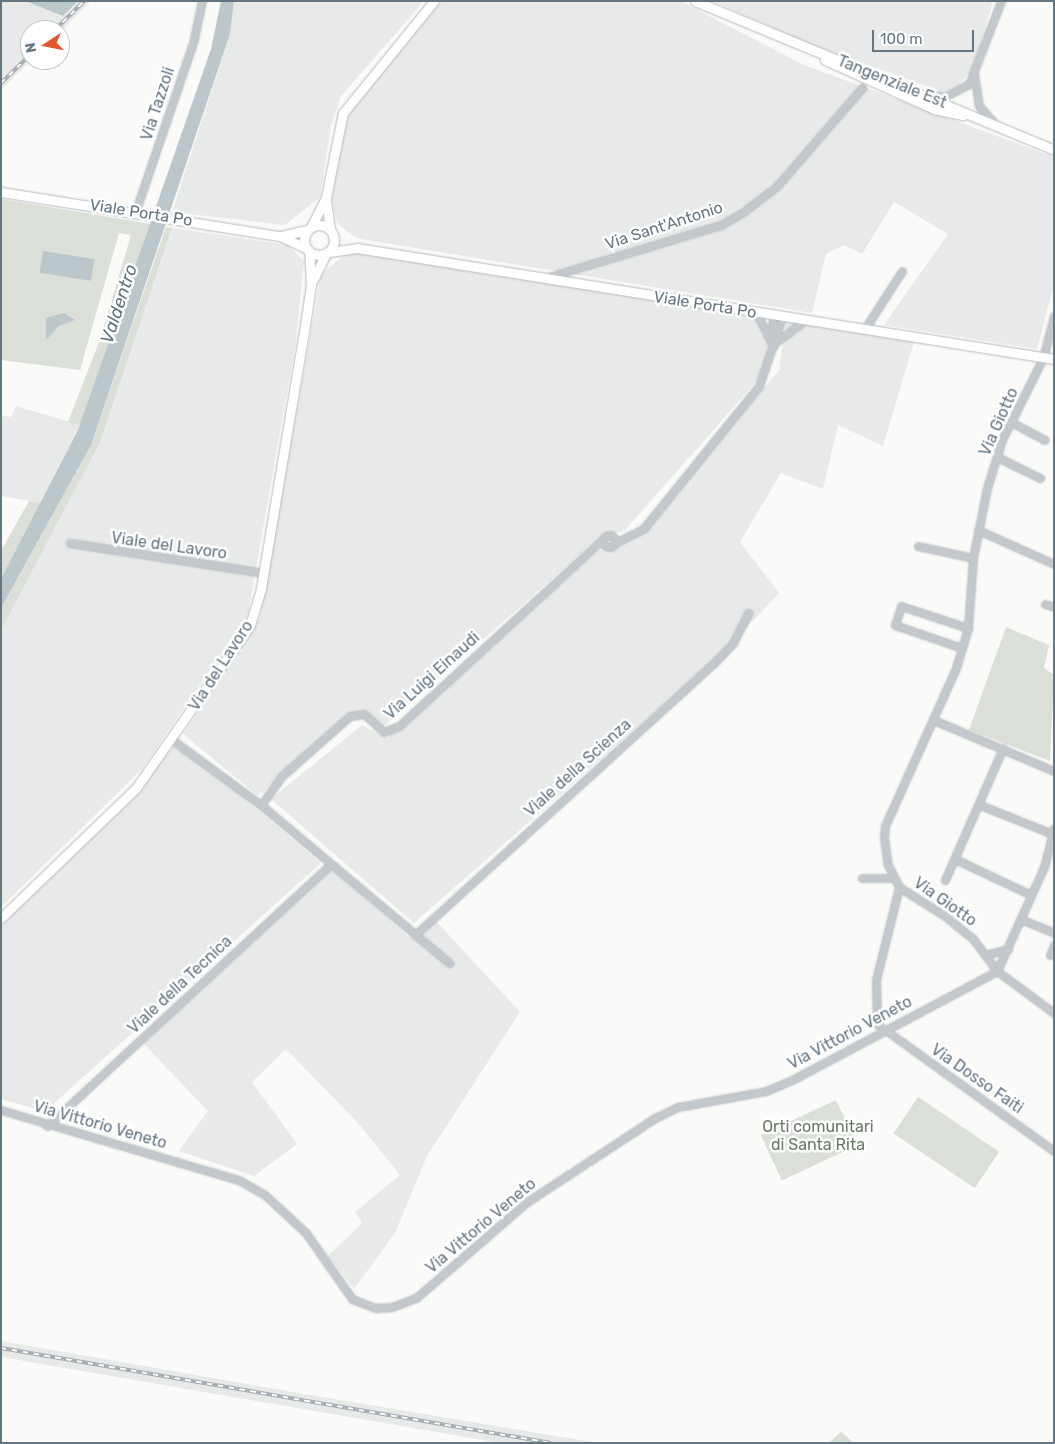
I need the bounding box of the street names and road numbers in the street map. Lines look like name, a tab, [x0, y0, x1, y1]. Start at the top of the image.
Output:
street label: Tangenziale Est	[835, 51, 949, 113]
street label: Via Tazzoli	[137, 65, 179, 143]
street label: Viale Porta Po	[88, 195, 194, 231]
street label: Via Sant'Antonio	[603, 198, 725, 254]
street label: Viale Porta Po	[652, 287, 758, 323]
street label: Via Giotto	[975, 385, 1023, 459]
street label: Viale del Lavoro	[110, 528, 228, 564]
street label: Via del Lavoro	[185, 617, 257, 715]
street label: Via Luigi Einaudi	[380, 628, 484, 724]
street label: Viale della Scienza	[521, 715, 635, 821]
street label: Via Giotto	[910, 873, 980, 931]
street label: Viale della Tecnica	[124, 932, 236, 1038]
street label: Via Vittorio Veneto	[784, 992, 916, 1074]
street label: Via Dosso Faiti	[927, 1040, 1027, 1118]
street label: Via Vittorio Veneto	[31, 1097, 169, 1153]
street label: Via Vittorio Veneto	[422, 1174, 540, 1278]

